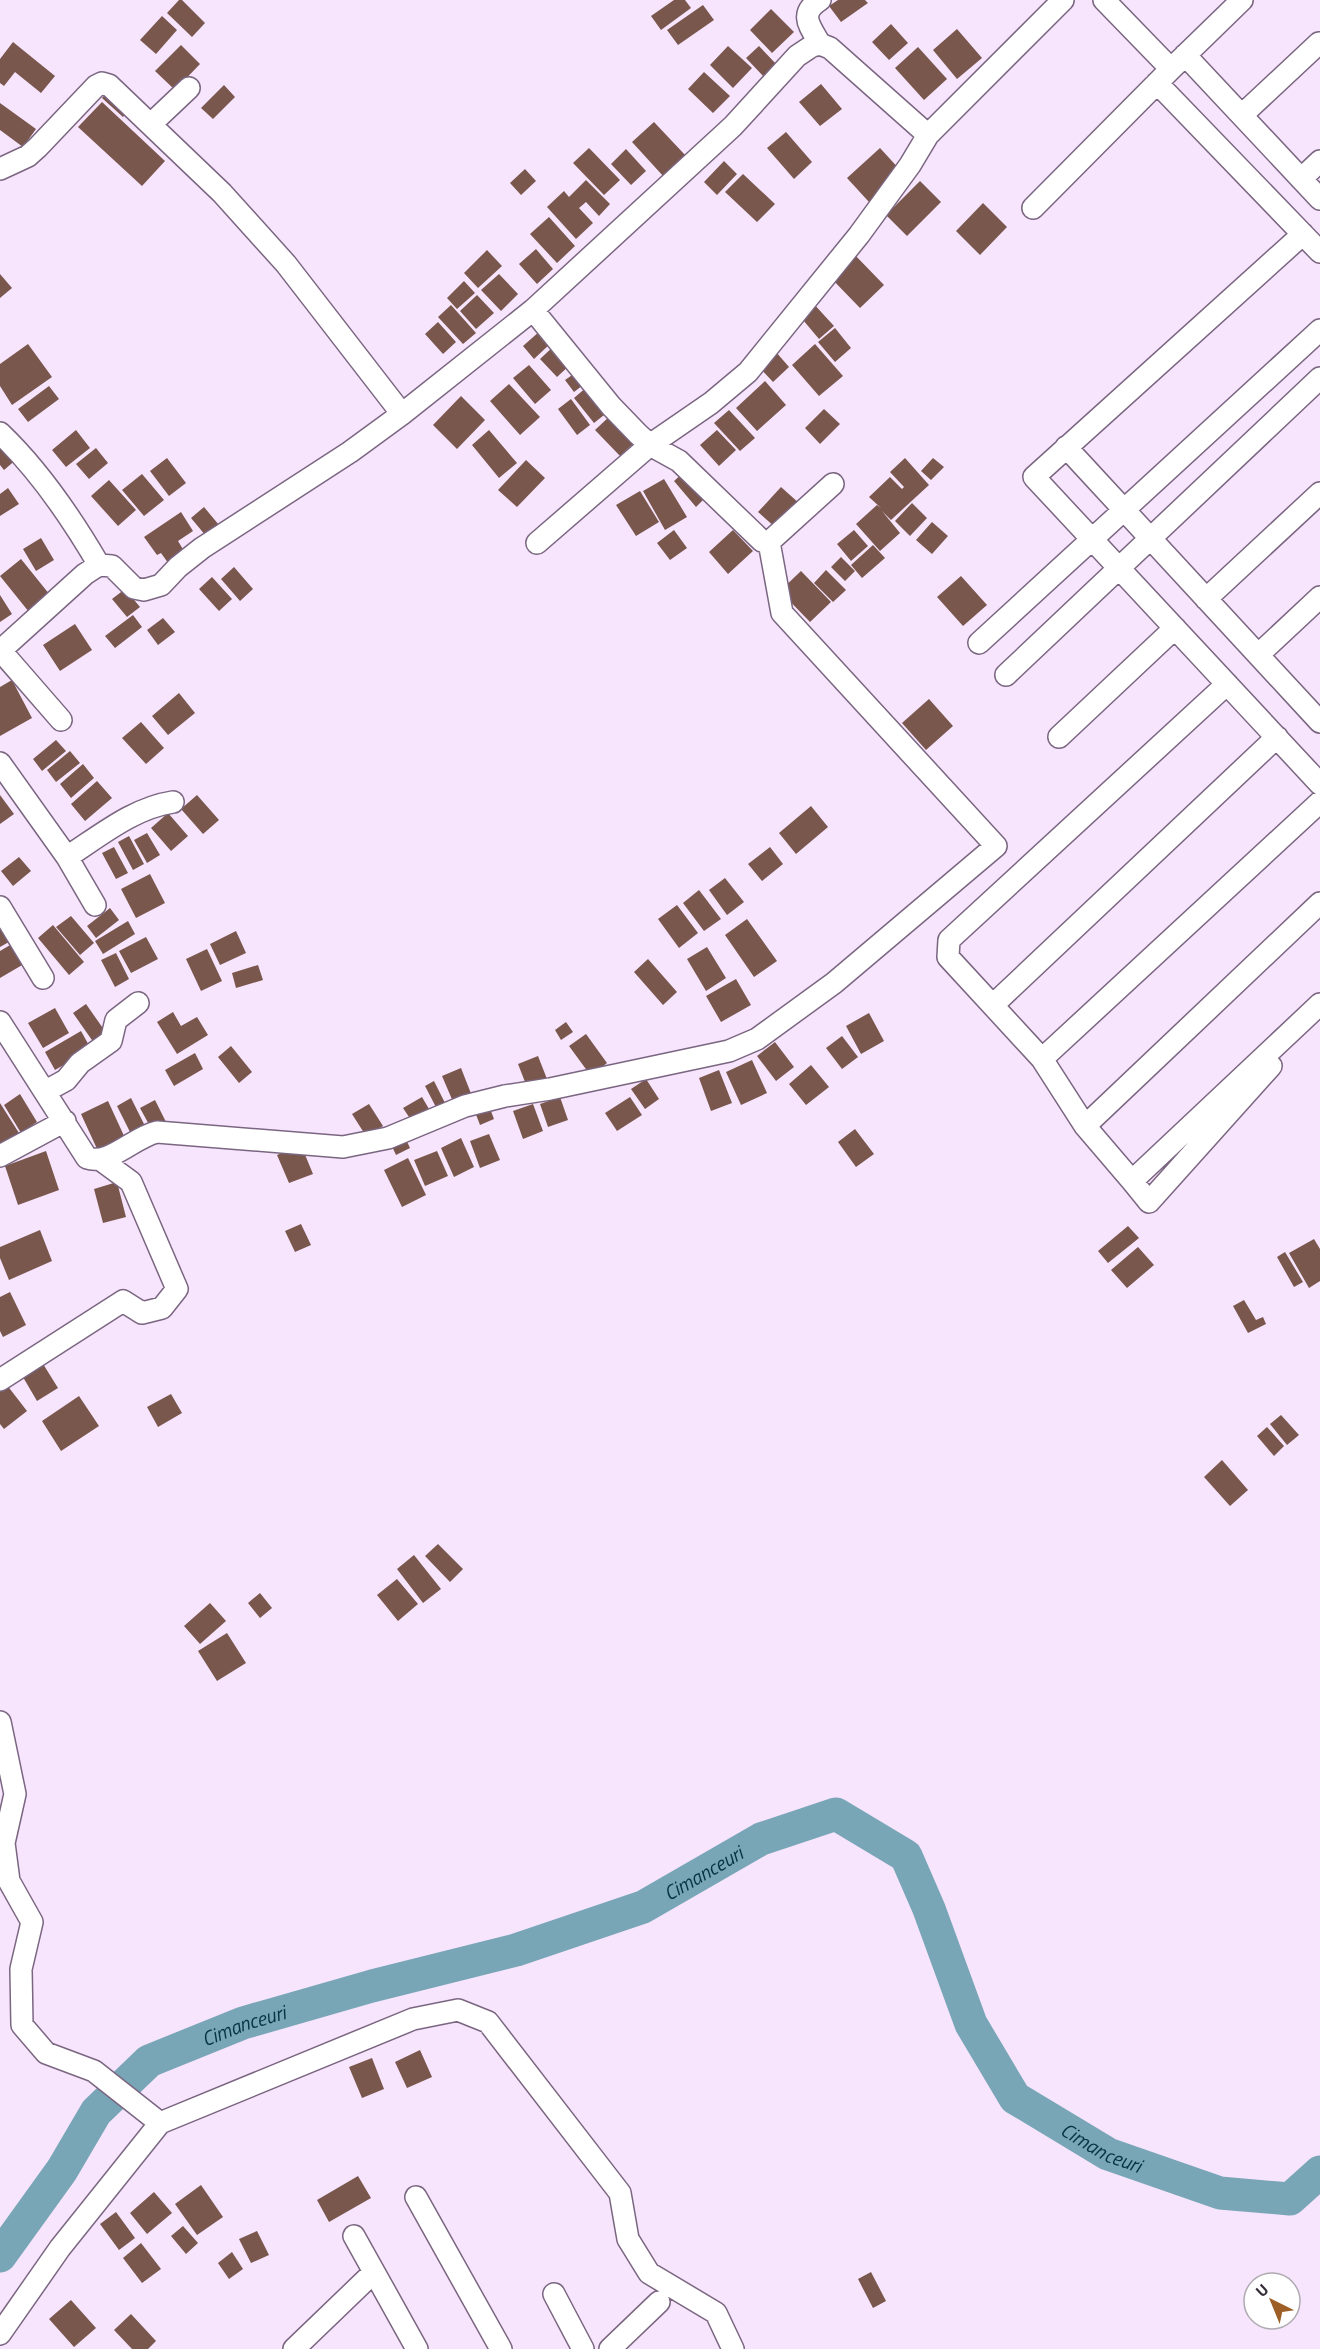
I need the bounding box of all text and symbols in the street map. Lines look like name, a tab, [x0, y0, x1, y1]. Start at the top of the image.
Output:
water label: Cimanceuri	[657, 1836, 751, 1908]
water label: Cimanceuri	[197, 1995, 292, 2054]
water label: Cimanceuri	[1055, 2114, 1149, 2181]
north arrow	[1242, 2271, 1302, 2331]
text: U	[1250, 2278, 1274, 2302]

